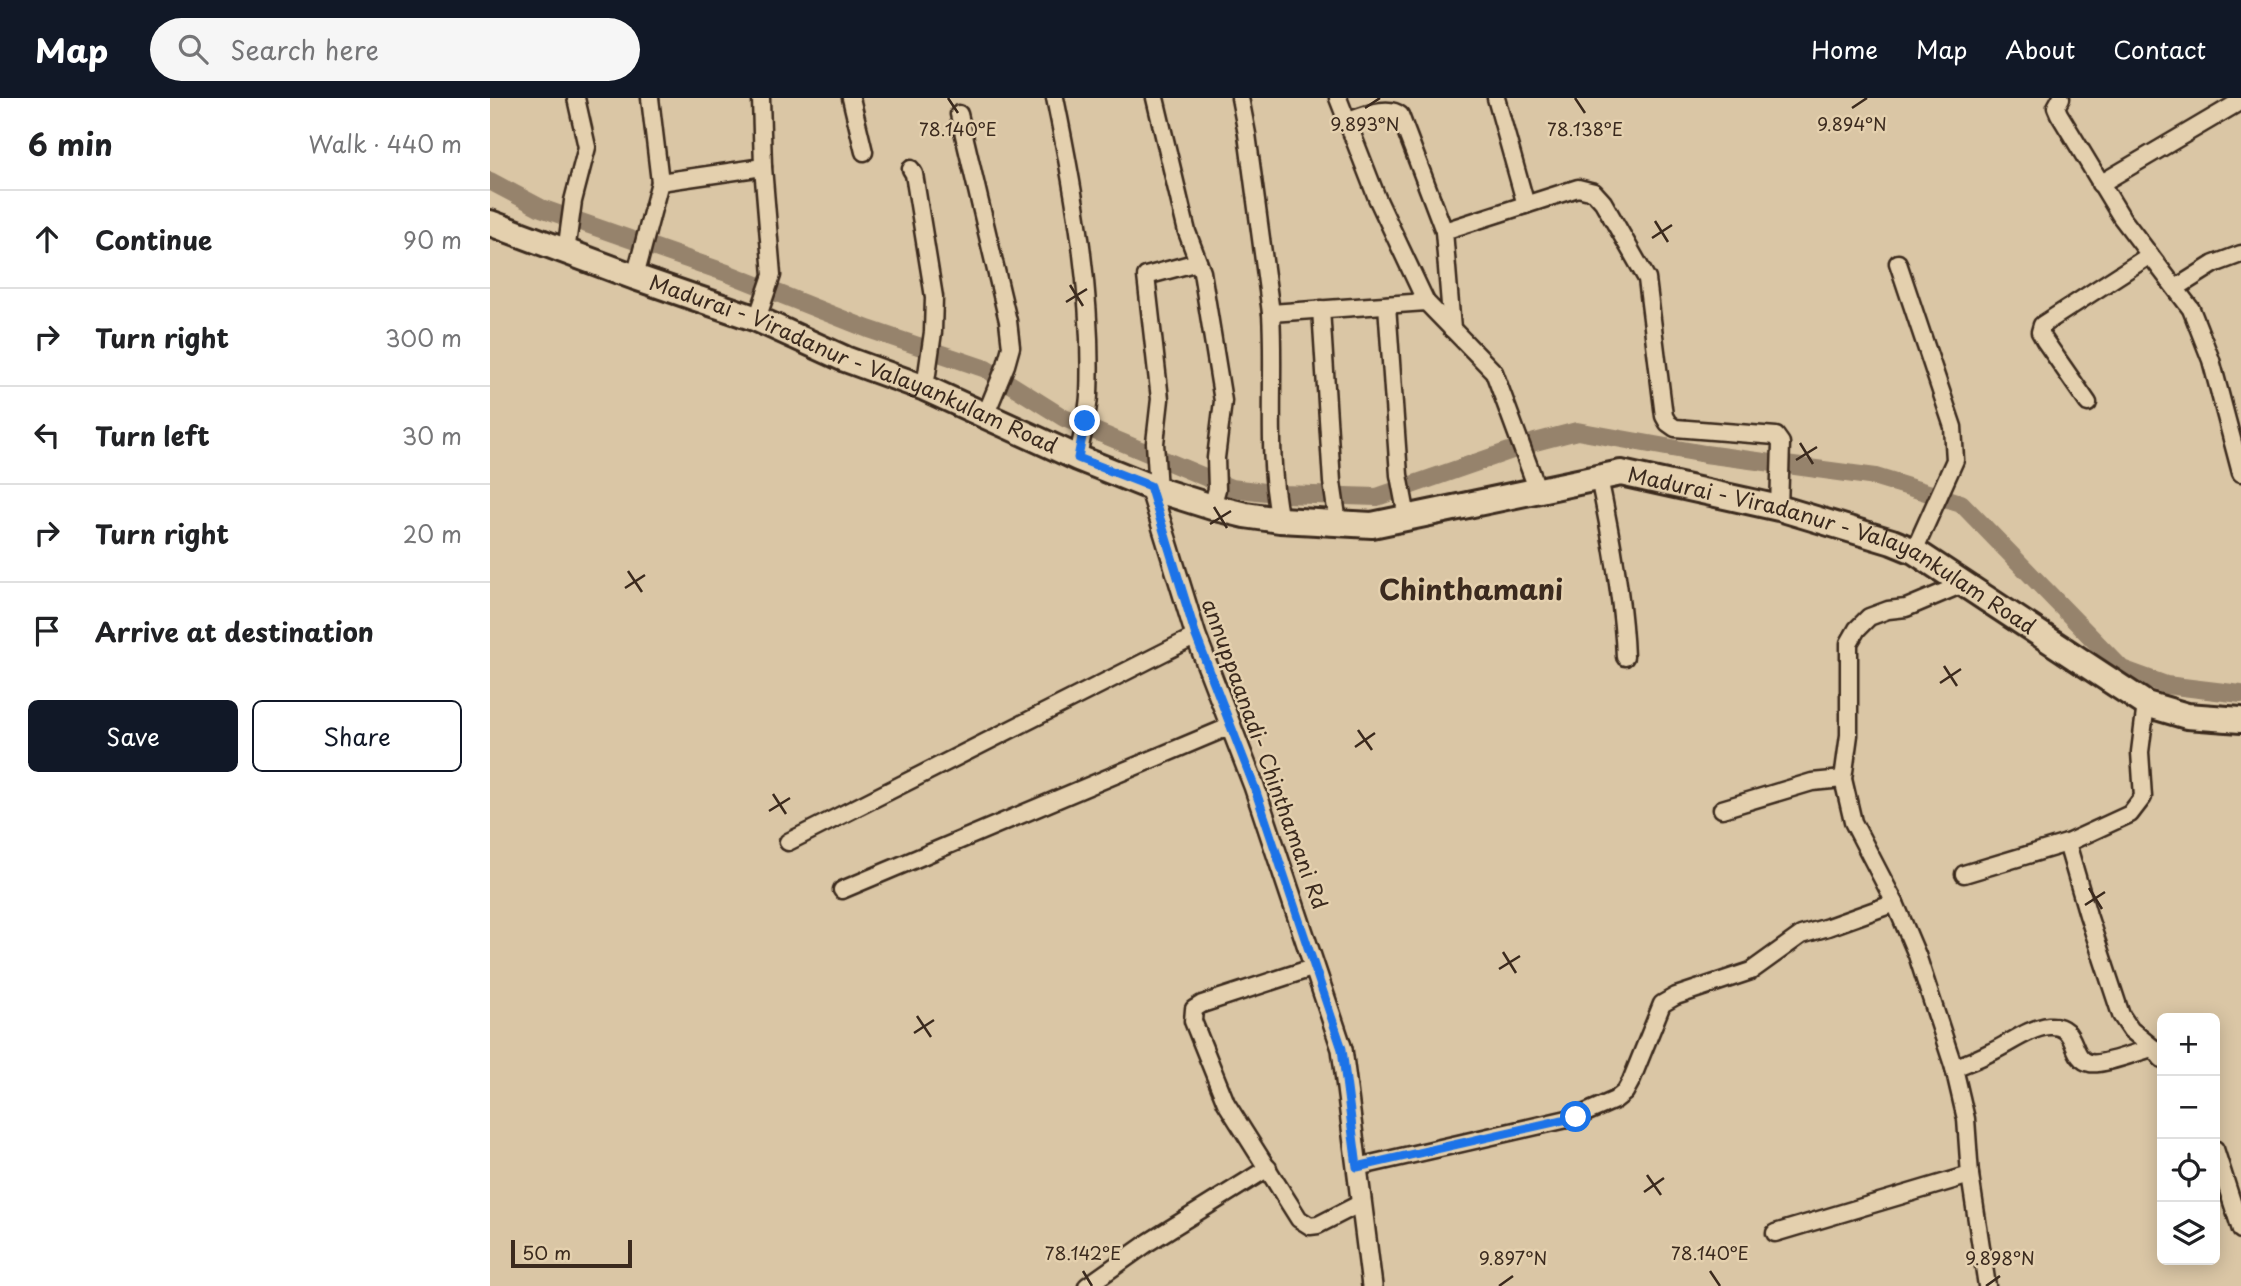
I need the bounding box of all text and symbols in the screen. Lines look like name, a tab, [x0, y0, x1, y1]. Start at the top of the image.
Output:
search box	[150, 18, 640, 81]
text: Map	[35, 24, 108, 74]
icon: search	[174, 30, 212, 68]
text: Search here	[230, 30, 379, 69]
text: Home	[1811, 31, 1878, 67]
text: Map	[1916, 31, 1967, 67]
text: About	[2005, 31, 2075, 67]
text: Contact	[2113, 31, 2206, 67]
text: 9.893°N	[1330, 110, 1400, 137]
text: 9.894°N	[1817, 110, 1887, 137]
text: 78.140°E	[919, 115, 997, 142]
text: 78.138°E	[1547, 115, 1623, 142]
text: 6 min	[28, 121, 113, 166]
text: Walk · 440 m	[309, 126, 462, 161]
icon: ahead	[28, 220, 66, 258]
text: Continue	[95, 220, 212, 259]
text: 90 m	[403, 222, 462, 257]
street label: Madurai - Viradanur - Valayankulam Road	[646, 265, 1063, 461]
icon: right	[28, 318, 66, 356]
text: Turn right	[95, 318, 229, 357]
text: 300 m	[385, 320, 462, 355]
route end	[1069, 405, 1100, 436]
icon: left	[28, 416, 66, 454]
text: Turn left	[95, 416, 210, 455]
text: 30 m	[401, 418, 462, 453]
street label: Madurai - Viradanur - Valayankulam Road	[1625, 457, 2043, 641]
icon: right	[28, 514, 66, 552]
text: Turn right	[95, 514, 229, 553]
text: 20 m	[403, 516, 462, 551]
district label: Chinthamani	[1379, 567, 1563, 610]
street label: annuppaanadi- Chinthamani Rd	[1195, 594, 1337, 913]
icon: arrive	[28, 612, 66, 650]
text: Arrive at destination	[95, 612, 374, 651]
button: Save	[28, 700, 238, 772]
button: Share	[252, 700, 462, 772]
map controls	[2157, 1013, 2220, 1265]
button: +	[2157, 1013, 2220, 1076]
button: −	[2157, 1076, 2220, 1139]
route start	[1560, 1101, 1591, 1132]
button: locate	[2157, 1139, 2220, 1202]
button: layers	[2157, 1202, 2220, 1265]
scale bar	[511, 1237, 632, 1269]
text: 50 m	[522, 1238, 571, 1266]
text: 78.142°E	[1045, 1239, 1121, 1266]
text: 78.140°E	[1671, 1239, 1749, 1266]
text: 9.897°N	[1479, 1244, 1547, 1271]
text: 9.898°N	[1965, 1244, 2035, 1271]

